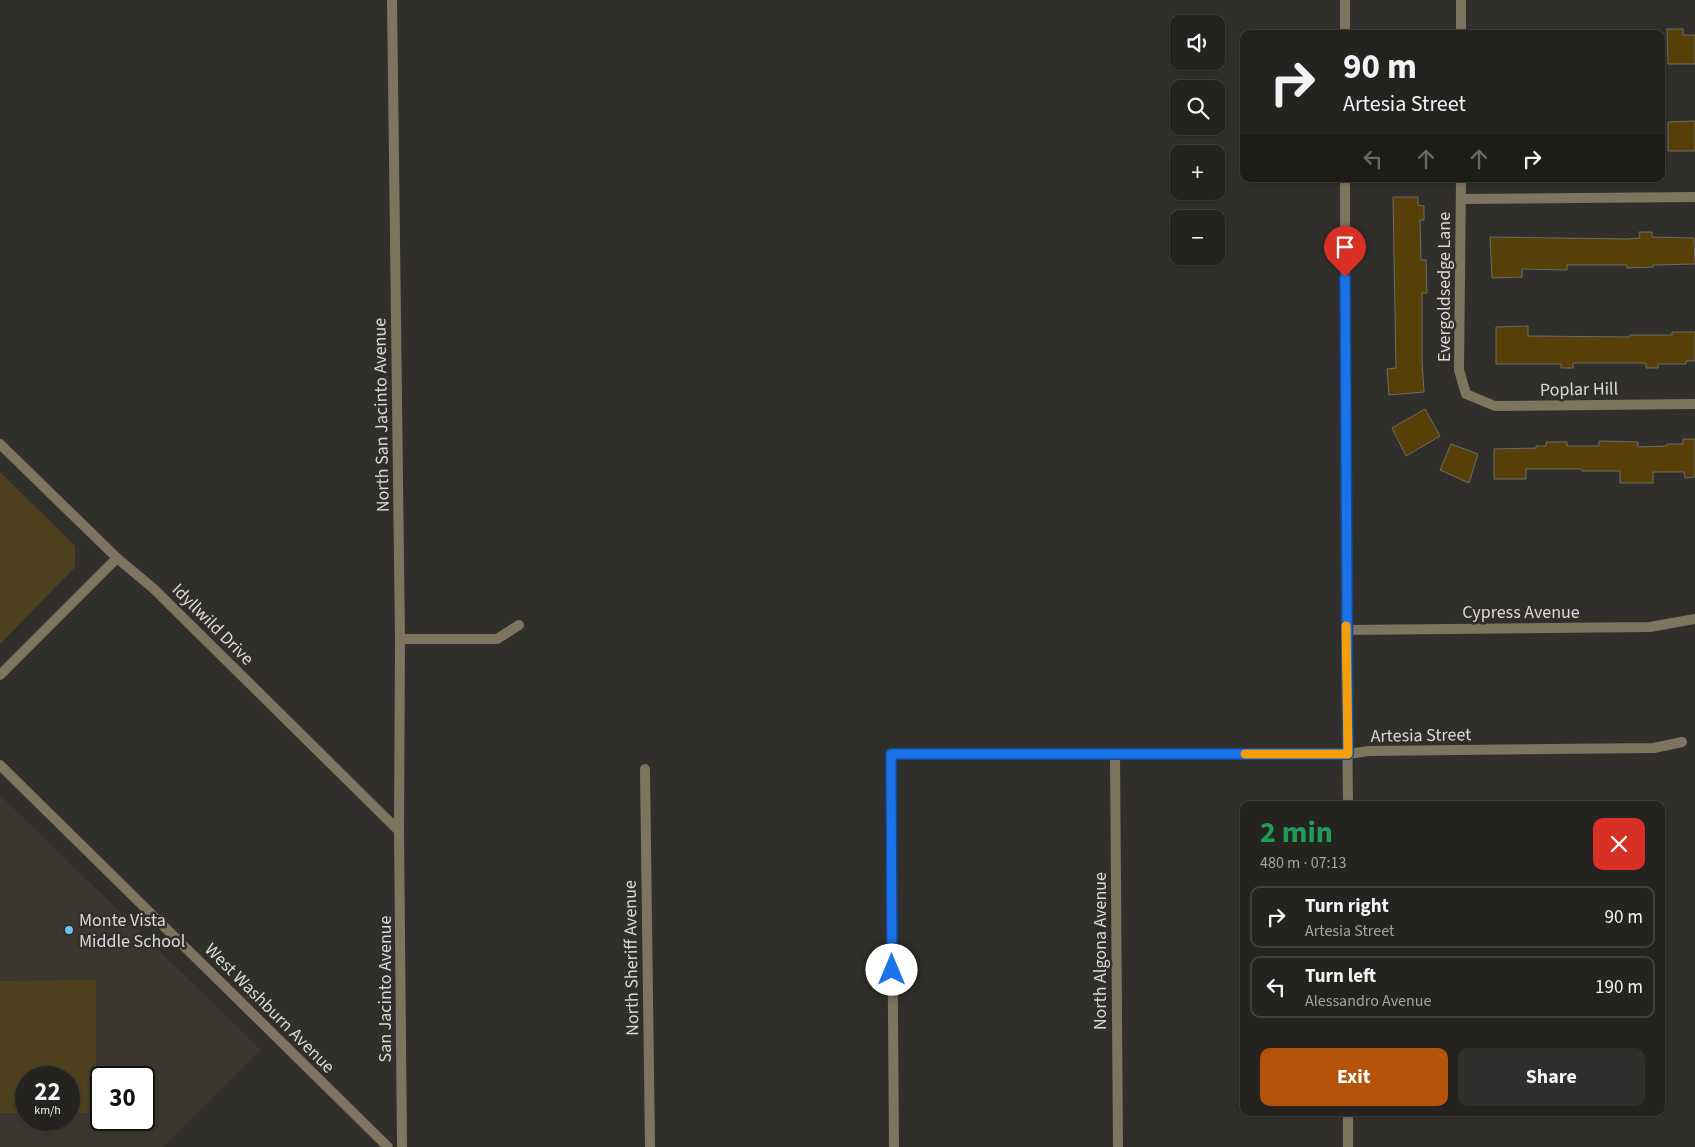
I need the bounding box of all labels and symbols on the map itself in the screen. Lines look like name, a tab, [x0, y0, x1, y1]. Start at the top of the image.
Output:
street label: Evergoldsedge Lane	[1432, 212, 1457, 362]
pin	[1324, 226, 1366, 277]
street label: North San Jacinto Avenue	[367, 318, 396, 512]
street label: Poplar Hill	[1540, 376, 1618, 403]
street label: Idyllwild Drive	[166, 578, 259, 671]
street label: Cypress Avenue	[1462, 600, 1580, 625]
street label: Artesia Street	[1371, 722, 1471, 749]
street label: North Algona Avenue	[1088, 872, 1113, 1030]
street label: North Sheriff Avenue	[618, 880, 645, 1036]
place label: Monte Vista Middle School	[79, 908, 185, 954]
street label: San Jacinto Avenue	[373, 915, 398, 1062]
marker: Monte Vista Middle School	[63, 924, 75, 936]
street label: West Washburn Avenue	[199, 938, 340, 1079]
position arrow	[865, 943, 917, 995]
speed limit sign: 30	[90, 1066, 155, 1131]

